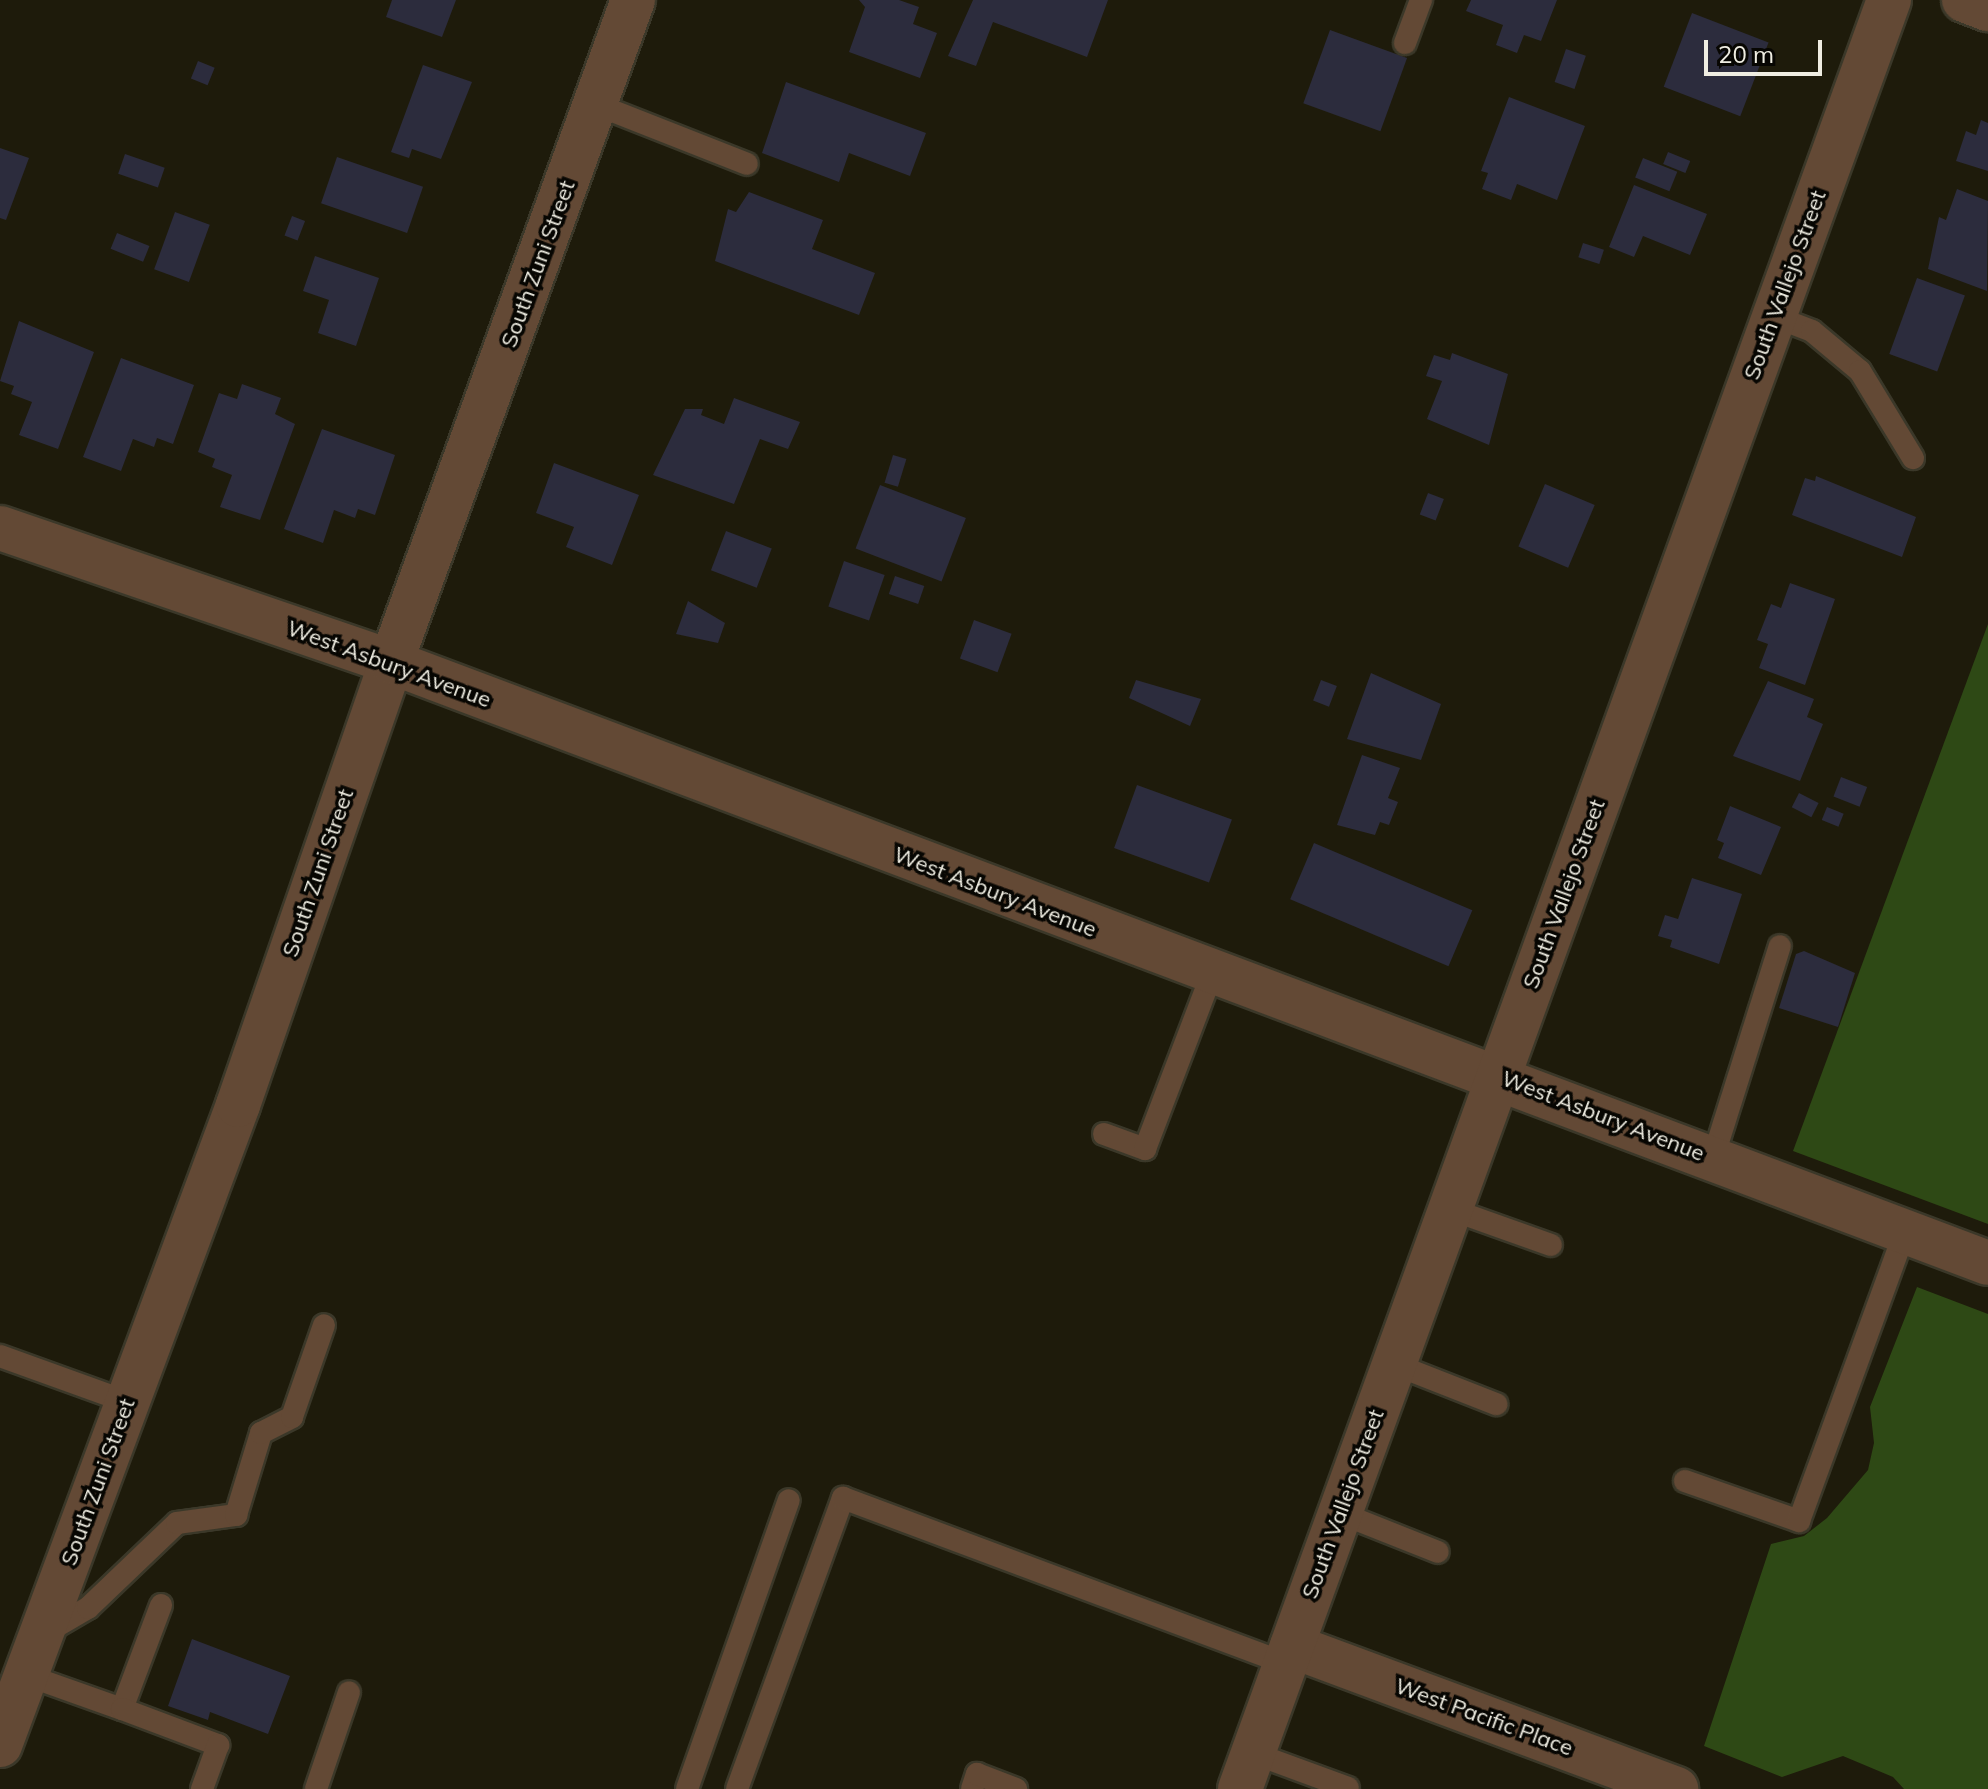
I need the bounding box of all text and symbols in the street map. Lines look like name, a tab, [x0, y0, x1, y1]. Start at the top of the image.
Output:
scale bar	[1708, 24, 1826, 74]
text: 20 m	[1718, 39, 1774, 69]
street label: South Zuni Street	[496, 177, 580, 351]
street label: South Vallejo Street	[1738, 187, 1832, 383]
street label: West Asbury Avenue	[284, 615, 494, 713]
street label: South Zuni Street	[277, 786, 359, 960]
street label: South Vallejo Street	[1517, 796, 1611, 992]
street label: West Asbury Avenue	[890, 841, 1100, 943]
street label: West Asbury Avenue	[1498, 1065, 1708, 1167]
street label: South Zuni Street	[56, 1395, 140, 1569]
street label: South Vallejo Street	[1296, 1406, 1390, 1602]
street label: West Pacific Place	[1392, 1673, 1576, 1761]

